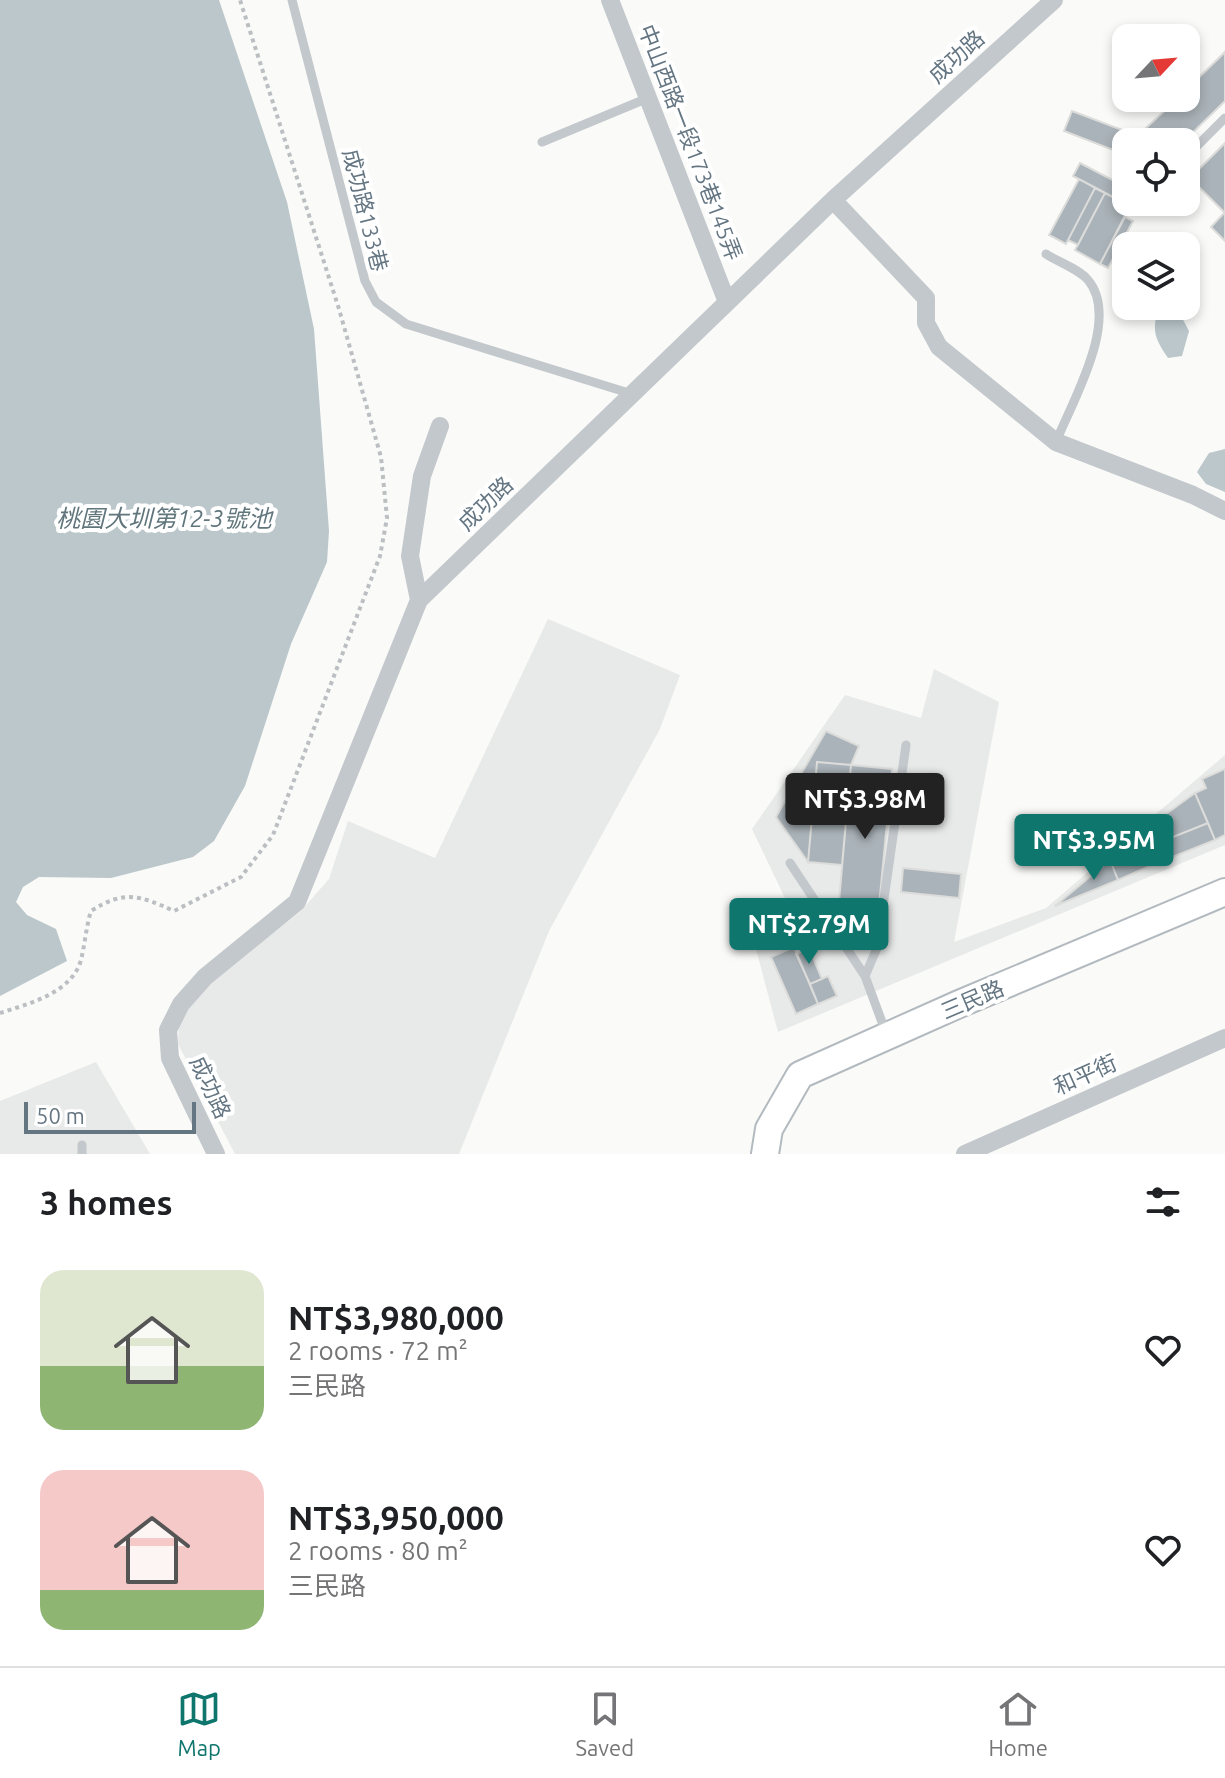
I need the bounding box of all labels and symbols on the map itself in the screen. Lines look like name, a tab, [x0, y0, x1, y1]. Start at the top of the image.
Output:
street label: 中山西路一段173巷145弄	[634, 21, 748, 263]
north arrow	[1112, 24, 1200, 112]
street label: 成功路	[923, 25, 989, 87]
street label: 成功路133巷	[339, 146, 393, 274]
street label: 成功路	[453, 471, 517, 535]
water label: 桃園大圳第12-3號池	[56, 505, 275, 532]
pin: NT$3.98M	[782, 773, 948, 841]
pin: NT$3.95M	[1011, 814, 1177, 882]
pin: NT$2.79M	[726, 898, 892, 966]
street label: 三民路	[937, 975, 1007, 1023]
street label: 和平街	[1050, 1049, 1120, 1099]
street label: 成功路	[186, 1052, 236, 1122]
scale bar	[24, 1098, 196, 1134]

